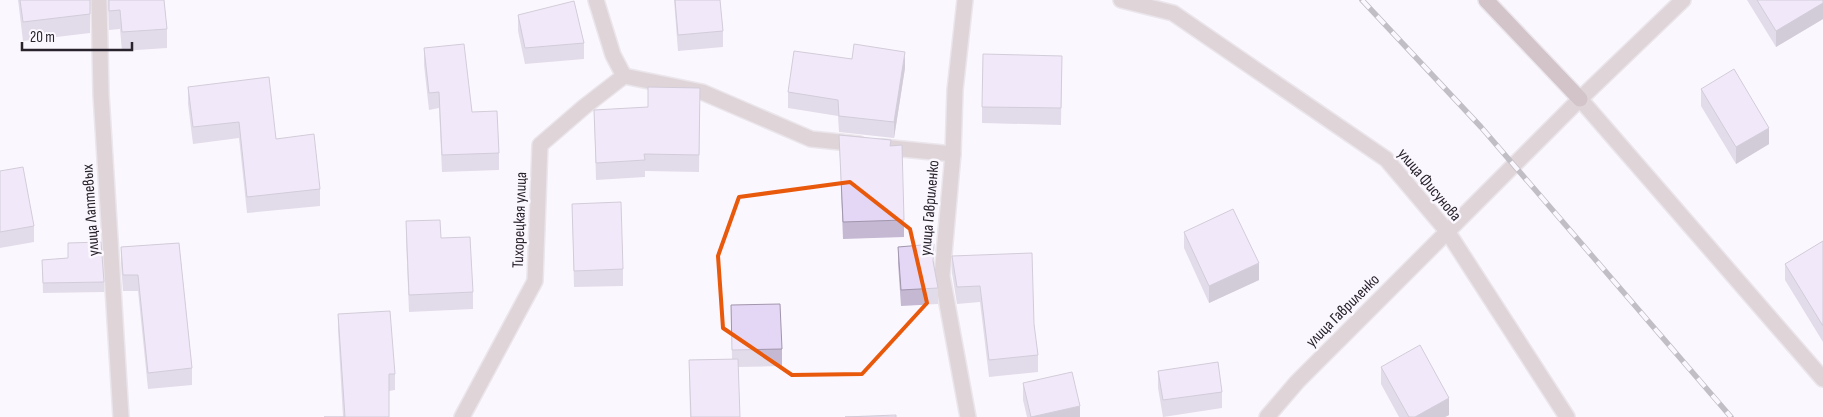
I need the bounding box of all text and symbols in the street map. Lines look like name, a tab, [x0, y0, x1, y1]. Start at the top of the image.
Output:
scale bar	[22, 20, 132, 52]
text: 20 m	[30, 28, 55, 47]
street label: улица Фисунова	[1393, 145, 1465, 225]
street label: улица Гавриленко	[916, 159, 944, 257]
street label: улица Лаптевых	[78, 163, 104, 257]
street label: Тихорецкая улица	[509, 172, 531, 268]
street label: улица Гавриленко	[1302, 270, 1384, 352]

